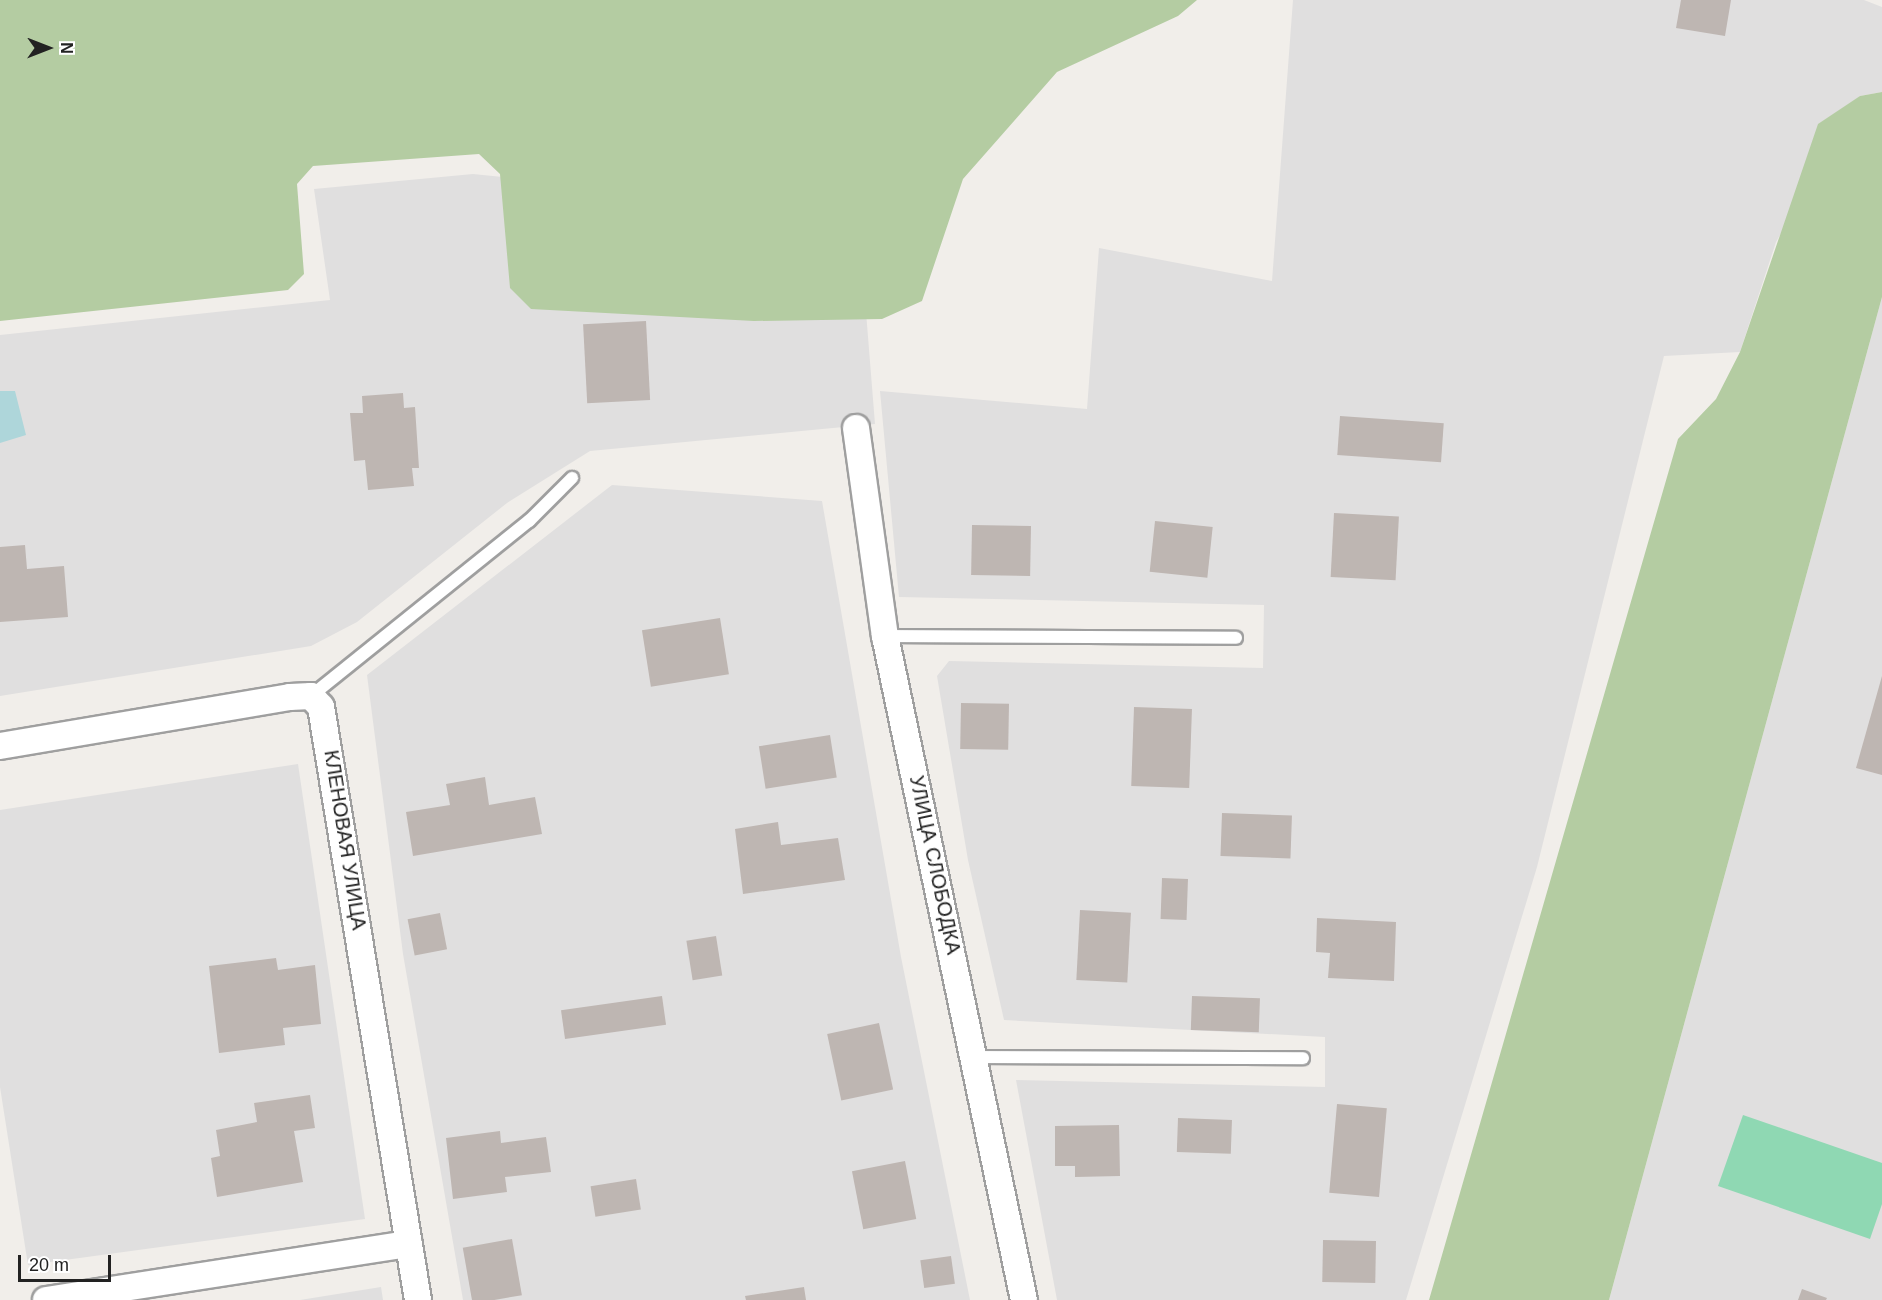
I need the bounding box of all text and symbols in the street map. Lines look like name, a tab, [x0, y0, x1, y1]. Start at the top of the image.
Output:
north arrow	[18, 18, 78, 78]
text: N	[58, 42, 75, 54]
street label: КЛЕНОВАЯ УЛИЦА	[319, 748, 371, 932]
street label: УЛИЦА СЛОБОДКА	[904, 773, 966, 957]
scale bar	[21, 1243, 114, 1281]
text: 20 m	[29, 1255, 69, 1275]

